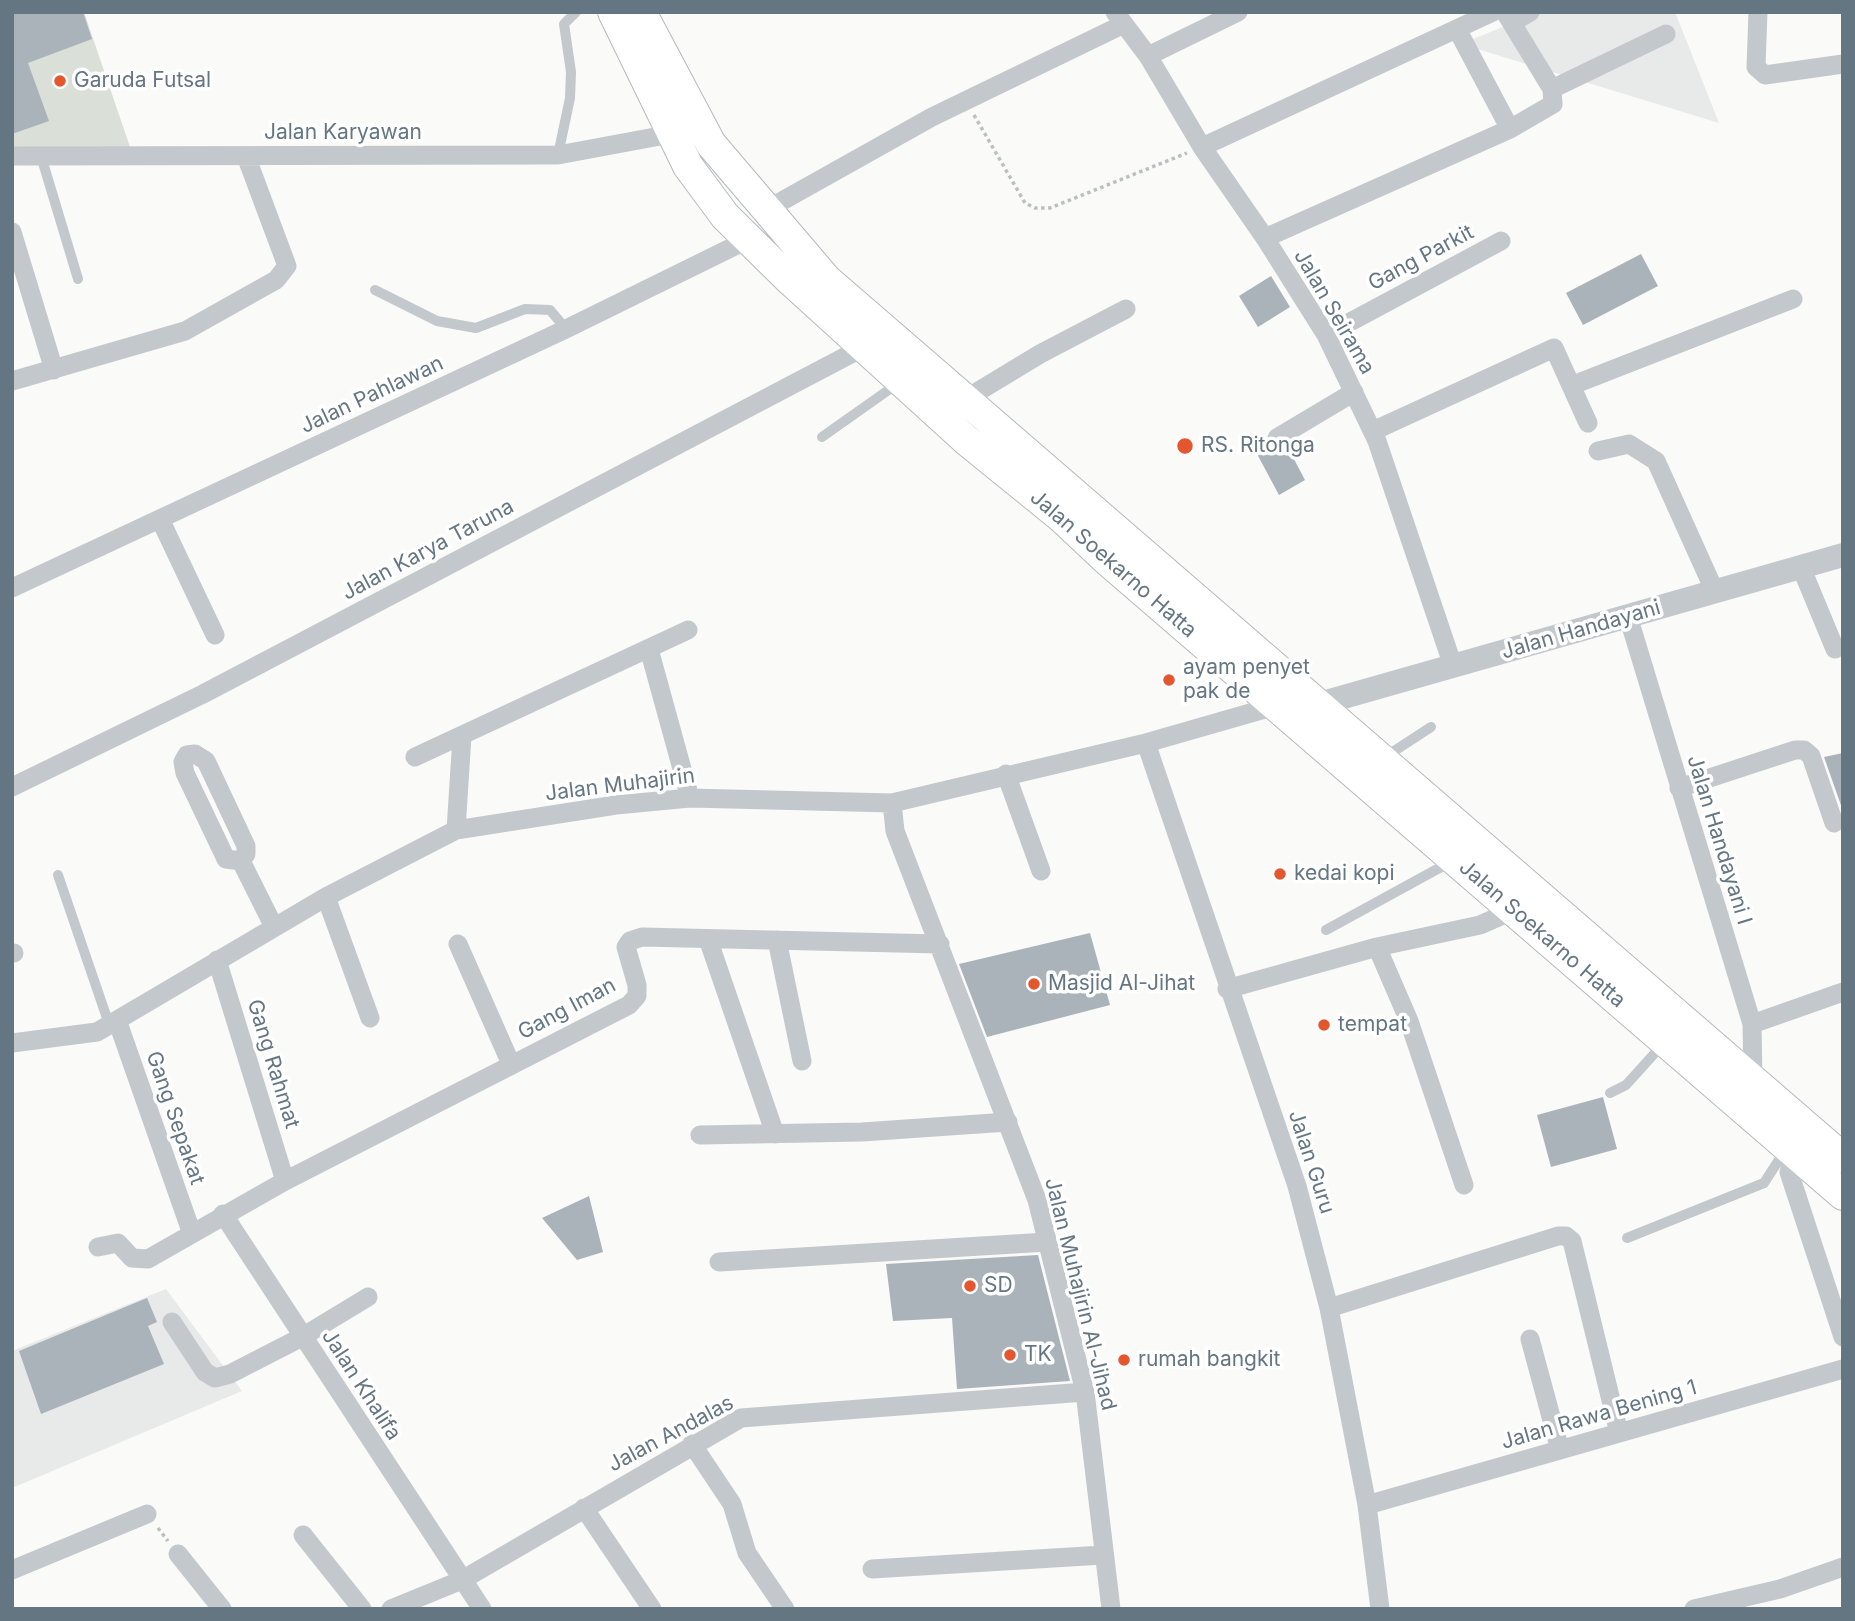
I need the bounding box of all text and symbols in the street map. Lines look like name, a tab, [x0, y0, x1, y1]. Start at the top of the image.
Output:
place label: Garuda Futsal	[74, 68, 211, 94]
marker: Garuda Futsal	[52, 73, 68, 89]
street label: Jalan Karyawan	[264, 120, 422, 146]
street label: Gang Parkit	[1364, 220, 1478, 296]
street label: Jalan Seirama	[1288, 245, 1380, 379]
street label: Jalan Pahlawan	[297, 351, 447, 439]
place label: RS. Ritonga	[1201, 433, 1315, 459]
marker: RS. Ritonga	[1175, 436, 1195, 456]
street label: Jalan Soekarno Hatta	[1025, 485, 1201, 643]
street label: Jalan Karya Taruna	[338, 494, 518, 606]
street label: Jalan Handayani	[1499, 595, 1663, 665]
place label: ayam penyet pak de	[1183, 655, 1310, 705]
marker: ayam penyet pak de	[1161, 672, 1177, 688]
street label: Jalan Handayani I	[1681, 752, 1757, 928]
street label: Jalan Muhajirin	[544, 763, 696, 807]
street label: Jalan Soekarno Hatta	[1454, 855, 1630, 1013]
place label: kedai kopi	[1294, 861, 1395, 887]
marker: kedai kopi	[1272, 866, 1288, 882]
place label: Masjid Al-Jihat	[1048, 971, 1195, 997]
street label: Gang Iman	[514, 973, 620, 1045]
marker: Masjid Al-Jihat	[1026, 976, 1042, 992]
street label: Gang Rahmat	[241, 997, 305, 1131]
place label: tempat	[1338, 1012, 1407, 1038]
marker: tempat	[1316, 1017, 1332, 1033]
street label: Gang Sepakat	[140, 1048, 210, 1188]
street label: Jalan Guru	[1282, 1107, 1340, 1217]
street label: Jalan Muhajirin Al-Jihad	[1039, 1175, 1121, 1413]
place label: SD	[984, 1273, 1013, 1299]
marker: SD	[962, 1278, 978, 1294]
street label: Jalan Khalifa	[316, 1325, 406, 1445]
place label: TK	[1024, 1342, 1052, 1368]
marker: TK	[1002, 1347, 1018, 1363]
place label: rumah bangkit	[1138, 1347, 1280, 1373]
marker: rumah bangkit	[1116, 1352, 1132, 1368]
street label: Jalan Rawa Bening 1	[1498, 1375, 1700, 1455]
street label: Jalan Andalas	[604, 1390, 738, 1478]

